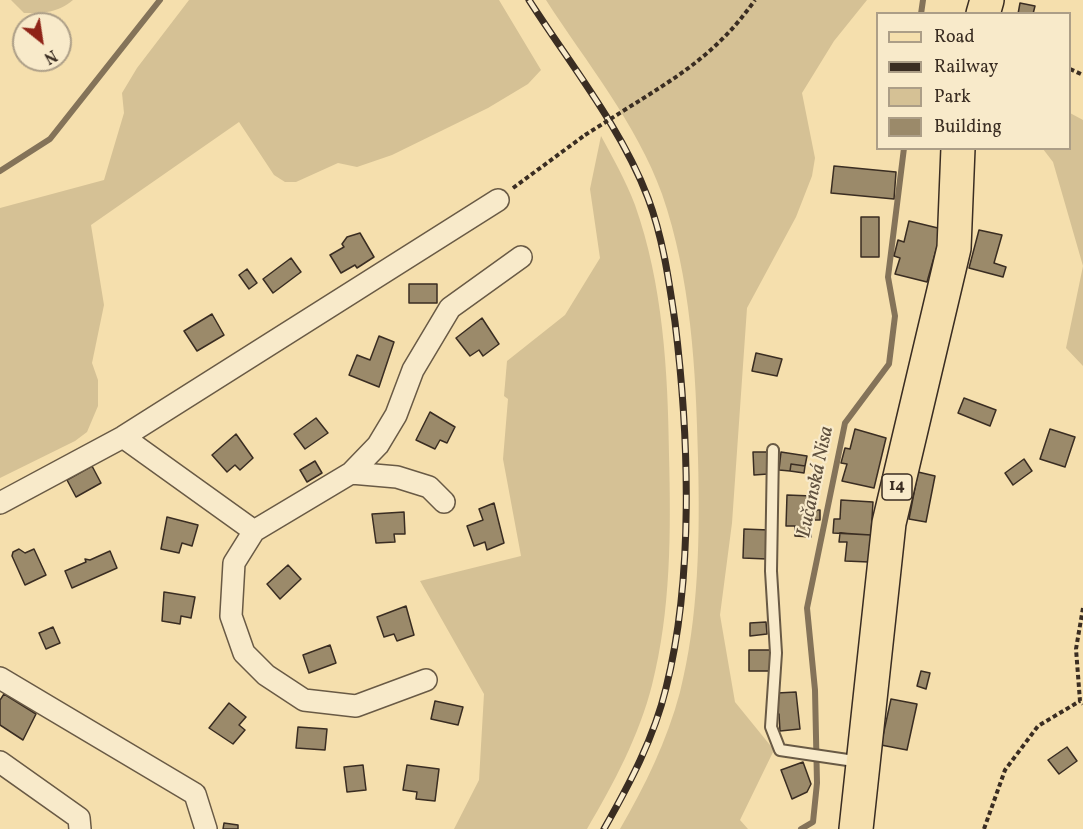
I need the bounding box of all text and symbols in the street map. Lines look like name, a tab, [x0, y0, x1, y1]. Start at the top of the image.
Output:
north arrow	[12, 12, 72, 72]
legend	[876, 12, 1071, 150]
text: Road	[934, 25, 975, 50]
text: N	[39, 43, 61, 68]
text: Railway	[934, 55, 998, 80]
text: Park	[934, 85, 971, 110]
text: Building	[934, 115, 1002, 140]
water label: Lučanská Nisa	[794, 424, 840, 540]
road number: 14	[882, 474, 912, 500]

